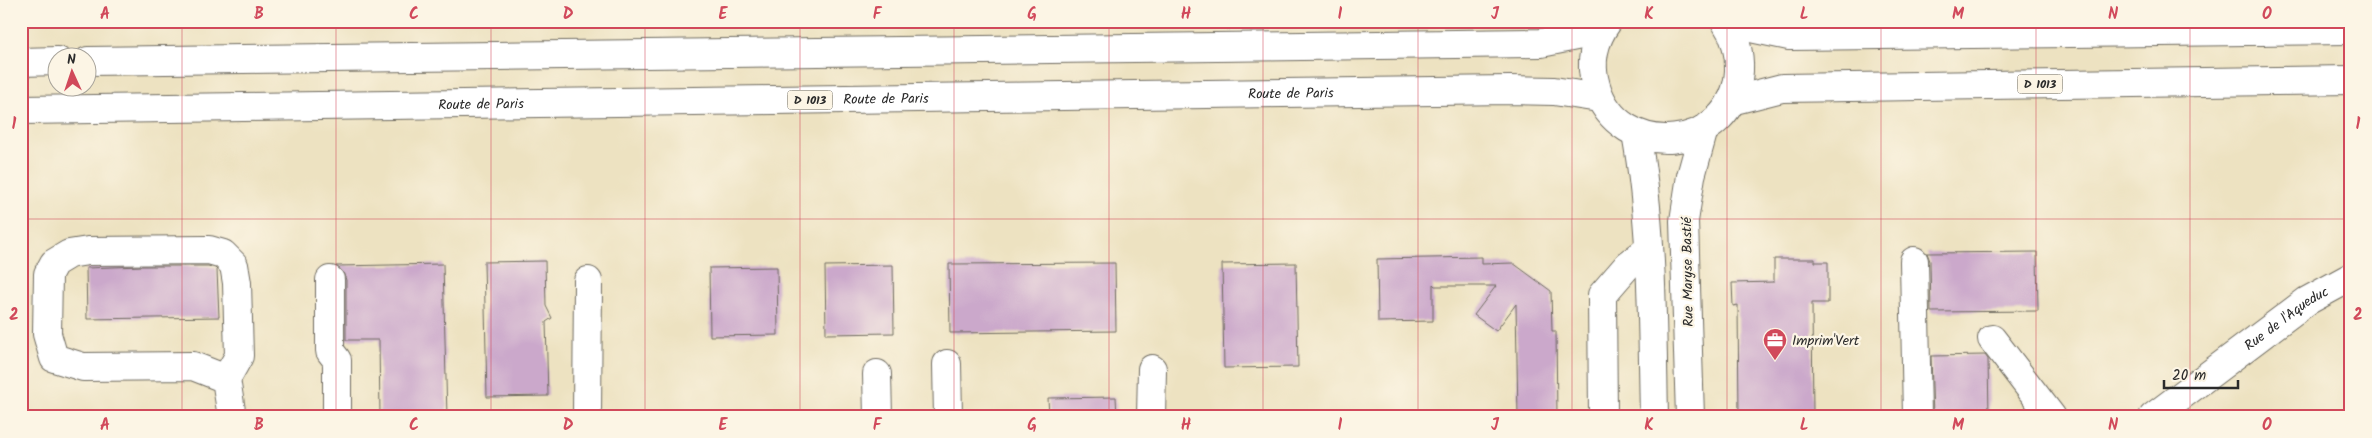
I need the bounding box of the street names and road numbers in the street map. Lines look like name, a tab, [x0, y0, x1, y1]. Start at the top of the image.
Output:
road number: D 1013	[2018, 74, 2062, 94]
street label: Route de Paris	[1248, 82, 1334, 106]
street label: Route de Paris	[843, 88, 929, 111]
road number: D 1013	[788, 90, 832, 110]
street label: Route de Paris	[438, 93, 524, 116]
street label: Rue Maryse Bastié	[1676, 216, 1700, 327]
street label: Rue de l'Aqueduc	[2240, 281, 2333, 357]

